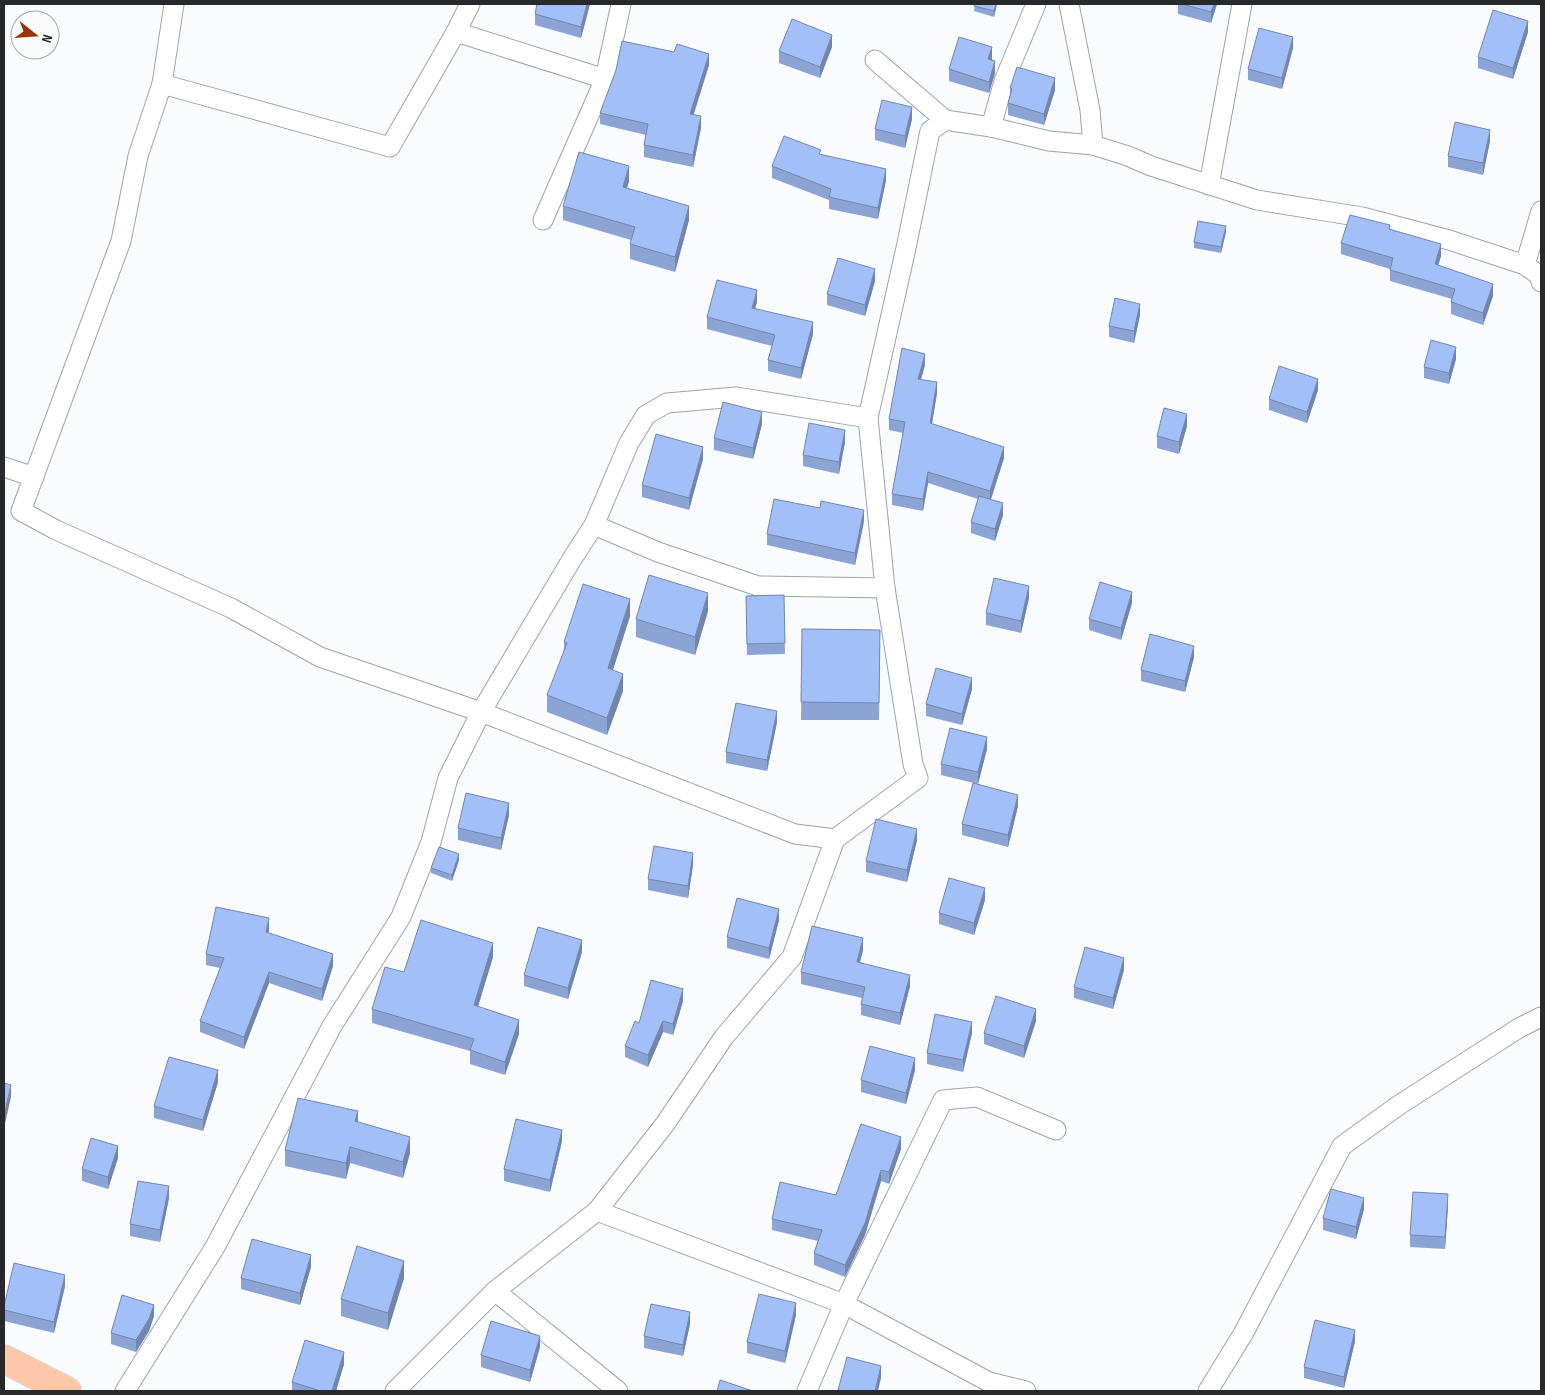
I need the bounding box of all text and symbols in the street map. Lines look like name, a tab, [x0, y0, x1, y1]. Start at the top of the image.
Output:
north arrow	[10, 10, 60, 60]
text: N	[38, 33, 56, 45]

